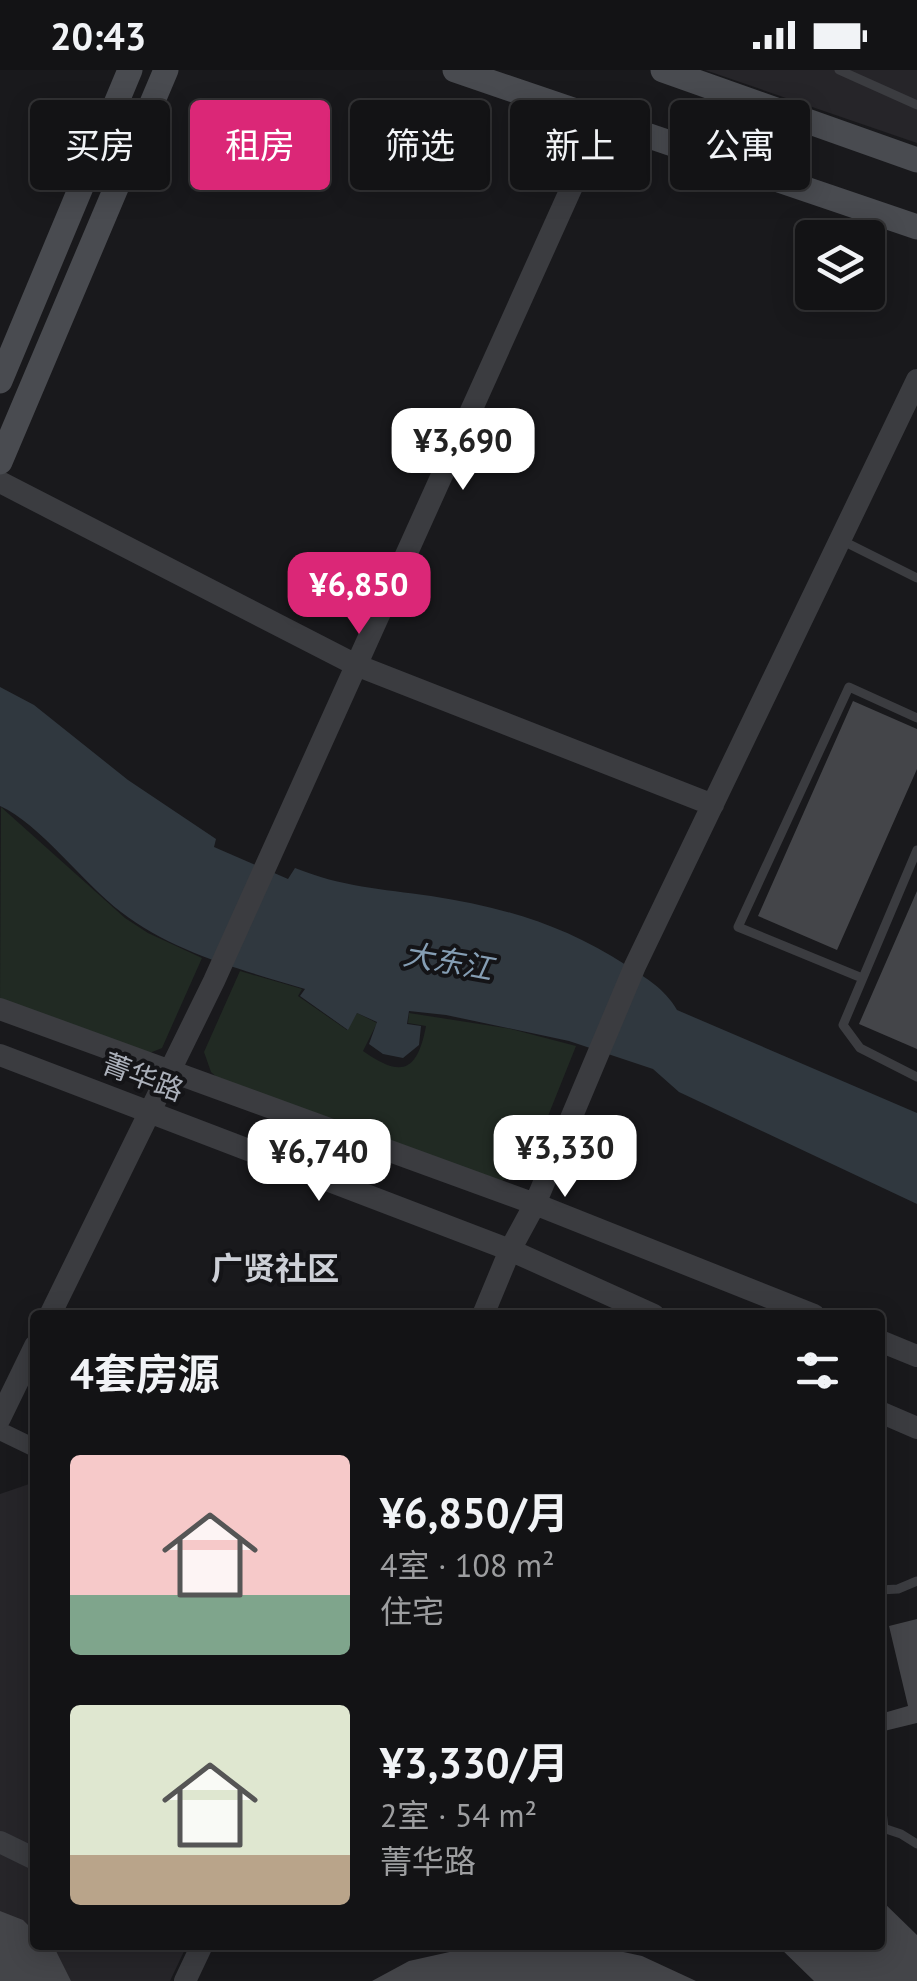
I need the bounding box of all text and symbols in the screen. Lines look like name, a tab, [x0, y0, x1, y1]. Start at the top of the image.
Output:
text: 20:43	[50, 11, 146, 60]
chip: 买房	[30, 100, 170, 190]
chip: 租房	[190, 100, 330, 190]
chip: 筛选	[350, 100, 490, 190]
chip: 新上	[510, 100, 650, 190]
chip: 公寓	[670, 100, 810, 190]
map controls	[795, 220, 885, 310]
button: layers	[795, 220, 885, 310]
pin: ¥3,690	[382, 408, 544, 493]
text: ¥3,690	[414, 419, 512, 461]
pin: ¥6,850	[278, 552, 440, 637]
text: ¥6,850	[310, 563, 408, 605]
water label: 大东江	[401, 934, 499, 988]
street label: 菁华路	[97, 1044, 189, 1109]
pin: ¥3,330	[484, 1115, 646, 1200]
pin: ¥6,740	[238, 1119, 400, 1204]
text: ¥3,330	[516, 1126, 614, 1168]
text: ¥6,740	[270, 1130, 368, 1172]
district label: 广贤社区	[211, 1247, 339, 1289]
icon: filters	[790, 1343, 845, 1398]
text: 4套房源	[70, 1346, 220, 1401]
text: ¥6,850/月	[380, 1485, 569, 1540]
icon: home	[150, 1495, 270, 1615]
text: 4室 · 108 m²	[380, 1544, 555, 1586]
text: 住宅	[380, 1590, 444, 1632]
text: ¥3,330/月	[380, 1735, 569, 1790]
icon: home	[150, 1745, 270, 1865]
text: 2室 · 54 m²	[380, 1794, 537, 1836]
text: 菁华路	[380, 1840, 476, 1882]

